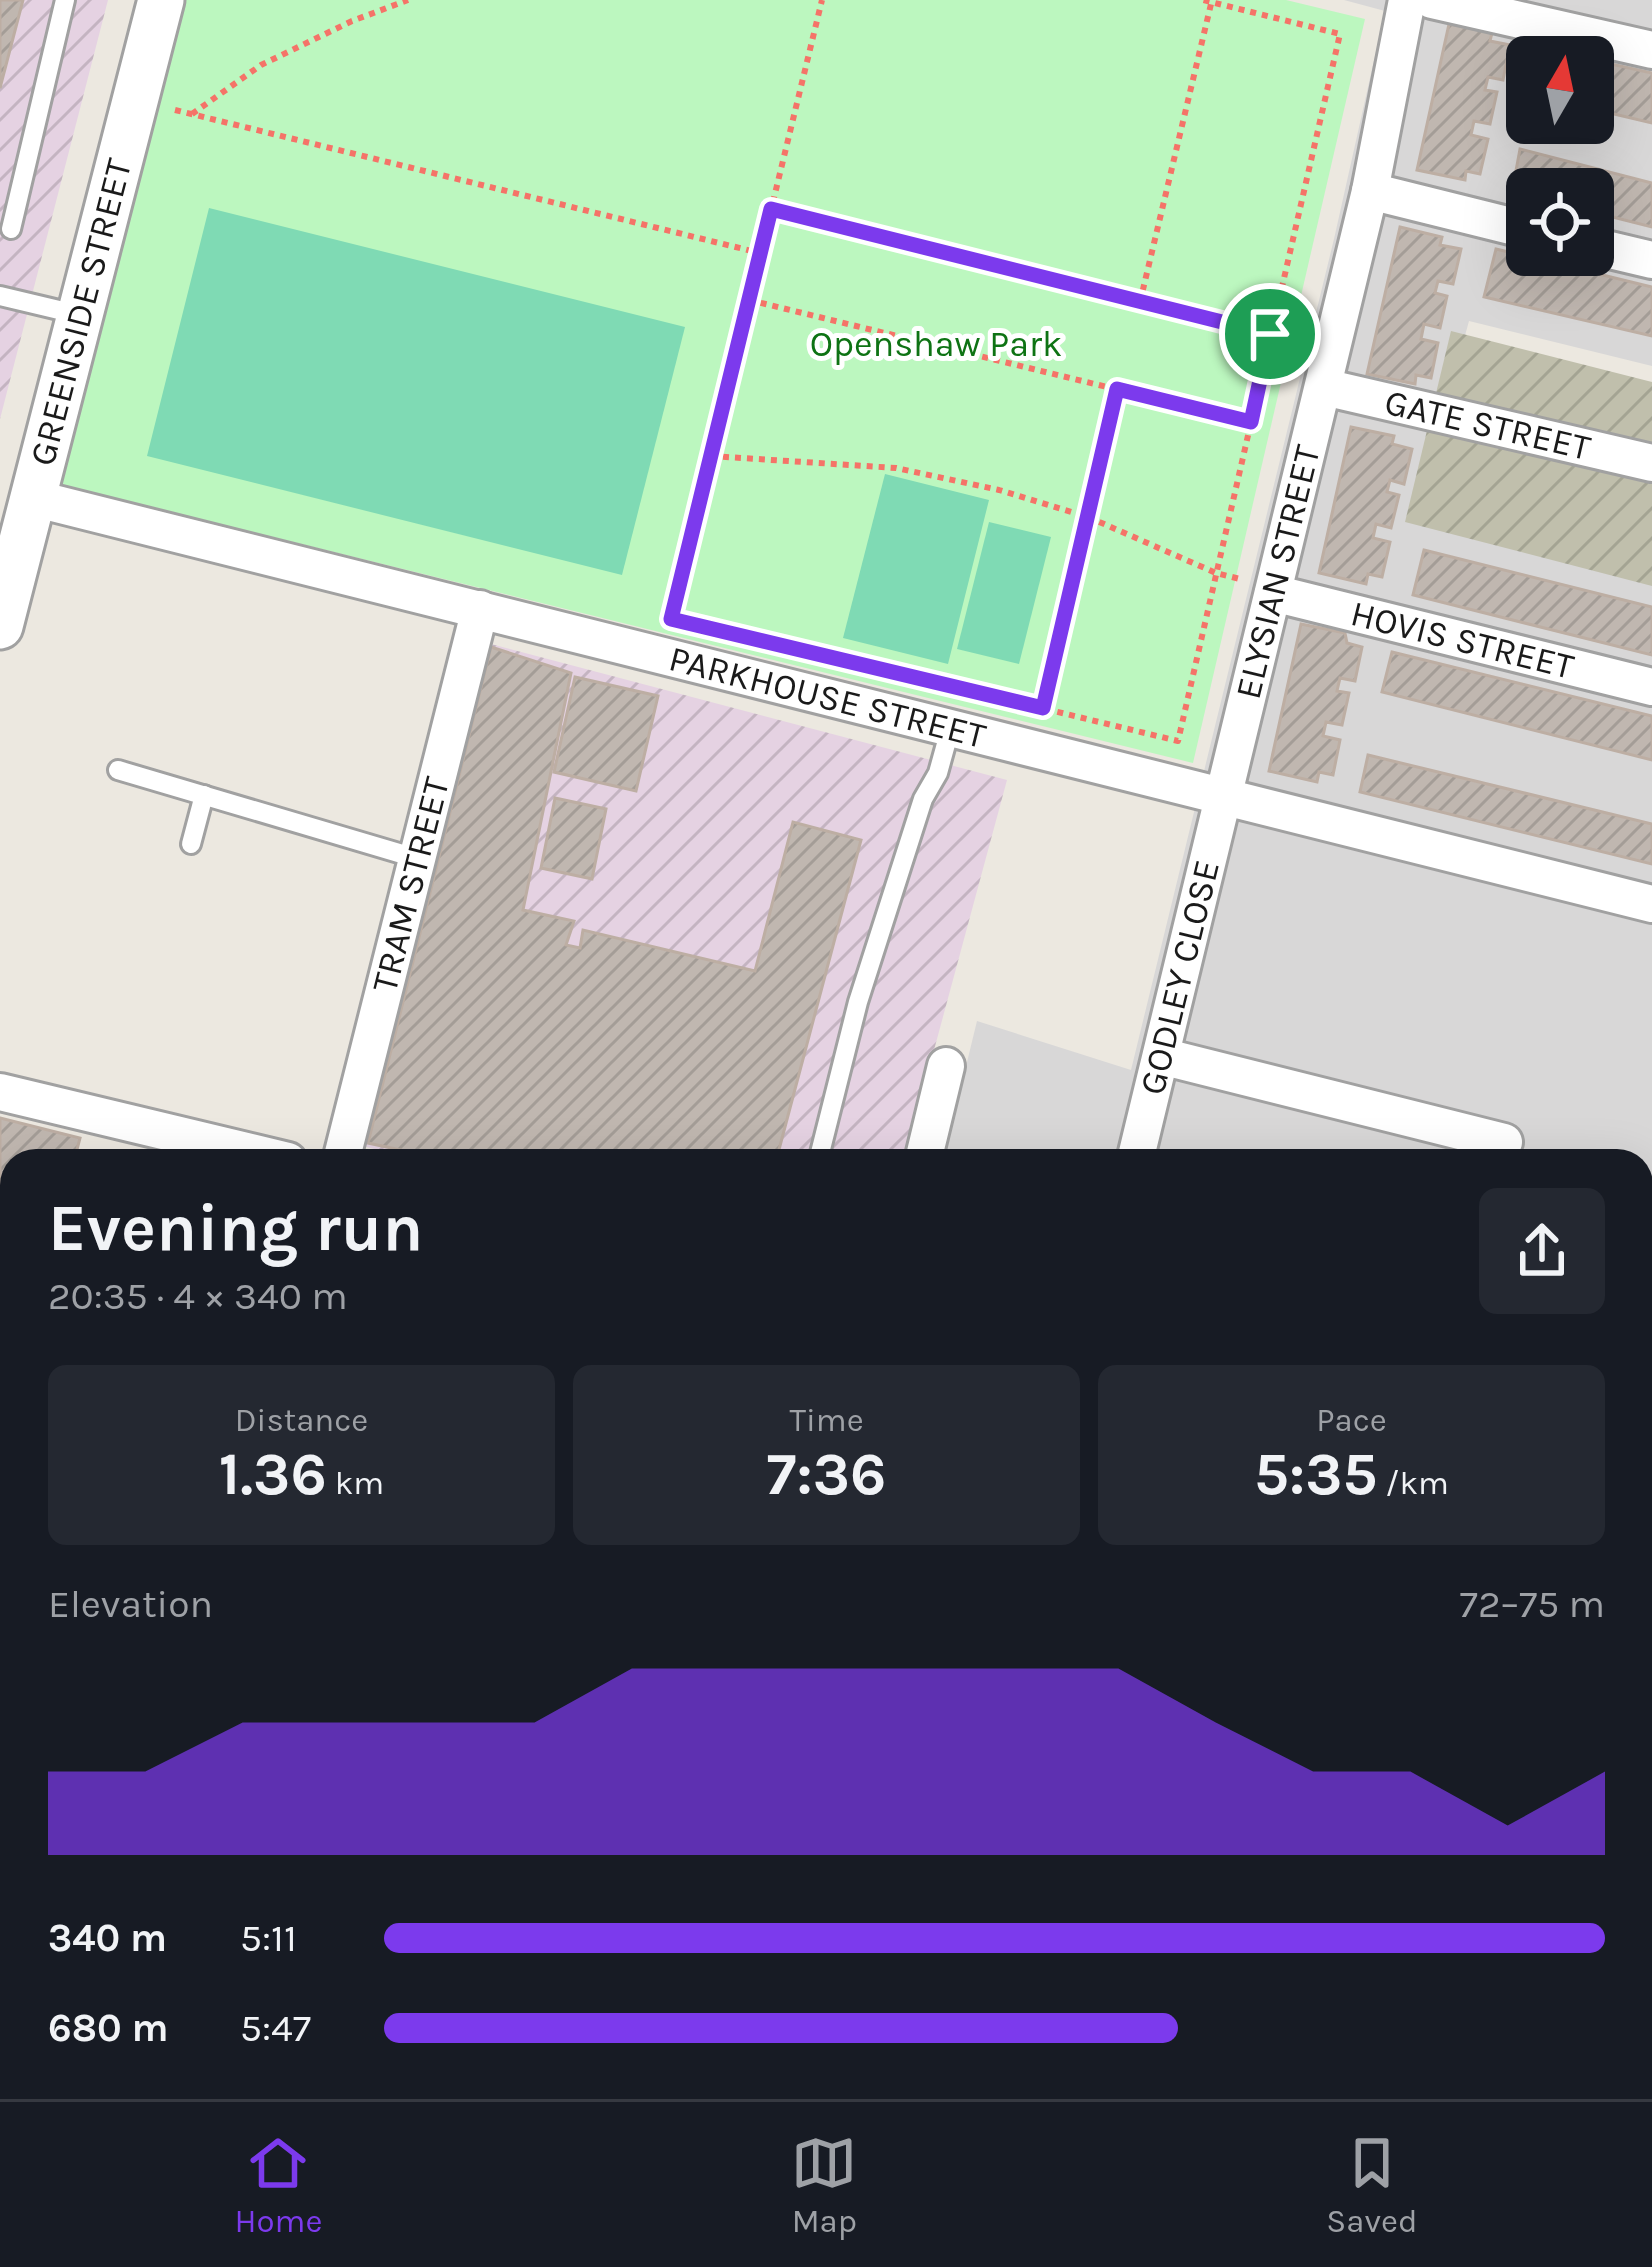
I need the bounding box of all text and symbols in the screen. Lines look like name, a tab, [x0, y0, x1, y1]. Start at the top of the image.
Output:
north arrow	[1506, 36, 1614, 144]
map controls	[1506, 36, 1614, 276]
street label: GREENSIDE STREET	[21, 154, 140, 470]
button: locate	[1506, 168, 1614, 276]
pin	[1219, 283, 1321, 385]
icon: arrive	[1237, 301, 1303, 367]
park label: Openshaw Park	[810, 323, 1062, 365]
street label: GATE STREET	[1381, 381, 1594, 469]
street label: ELYSIAN STREET	[1227, 441, 1329, 703]
street label: HOVIS STREET	[1347, 592, 1578, 688]
street label: PARKHOUSE STREET	[665, 637, 990, 757]
street label: TRAM STREET	[363, 773, 458, 997]
street label: GODLEY CLOSE	[1131, 856, 1228, 1099]
button: share	[1479, 1188, 1605, 1314]
text: Evening run	[48, 1189, 423, 1267]
text: 20:35 · 4 × 340 m	[48, 1273, 348, 1319]
text: Distance	[235, 1401, 368, 1439]
text: Time	[789, 1401, 864, 1439]
text: Pace	[1316, 1401, 1387, 1439]
text: 1.36	[219, 1439, 327, 1509]
text: 7:36	[767, 1439, 886, 1509]
text: 5:35	[1254, 1439, 1377, 1509]
text: km	[327, 1464, 384, 1502]
text: /km	[1377, 1464, 1449, 1502]
text: Elevation	[48, 1581, 213, 1627]
text: 72–75 m	[1460, 1581, 1605, 1627]
text: 340 m	[48, 1915, 167, 1961]
text: 5:11	[240, 1915, 297, 1961]
text: 680 m	[48, 2005, 168, 2051]
text: 5:47	[240, 2005, 311, 2051]
tab: Home	[234, 2130, 322, 2240]
tab: Map	[791, 2130, 857, 2240]
tab: Saved	[1326, 2130, 1418, 2240]

